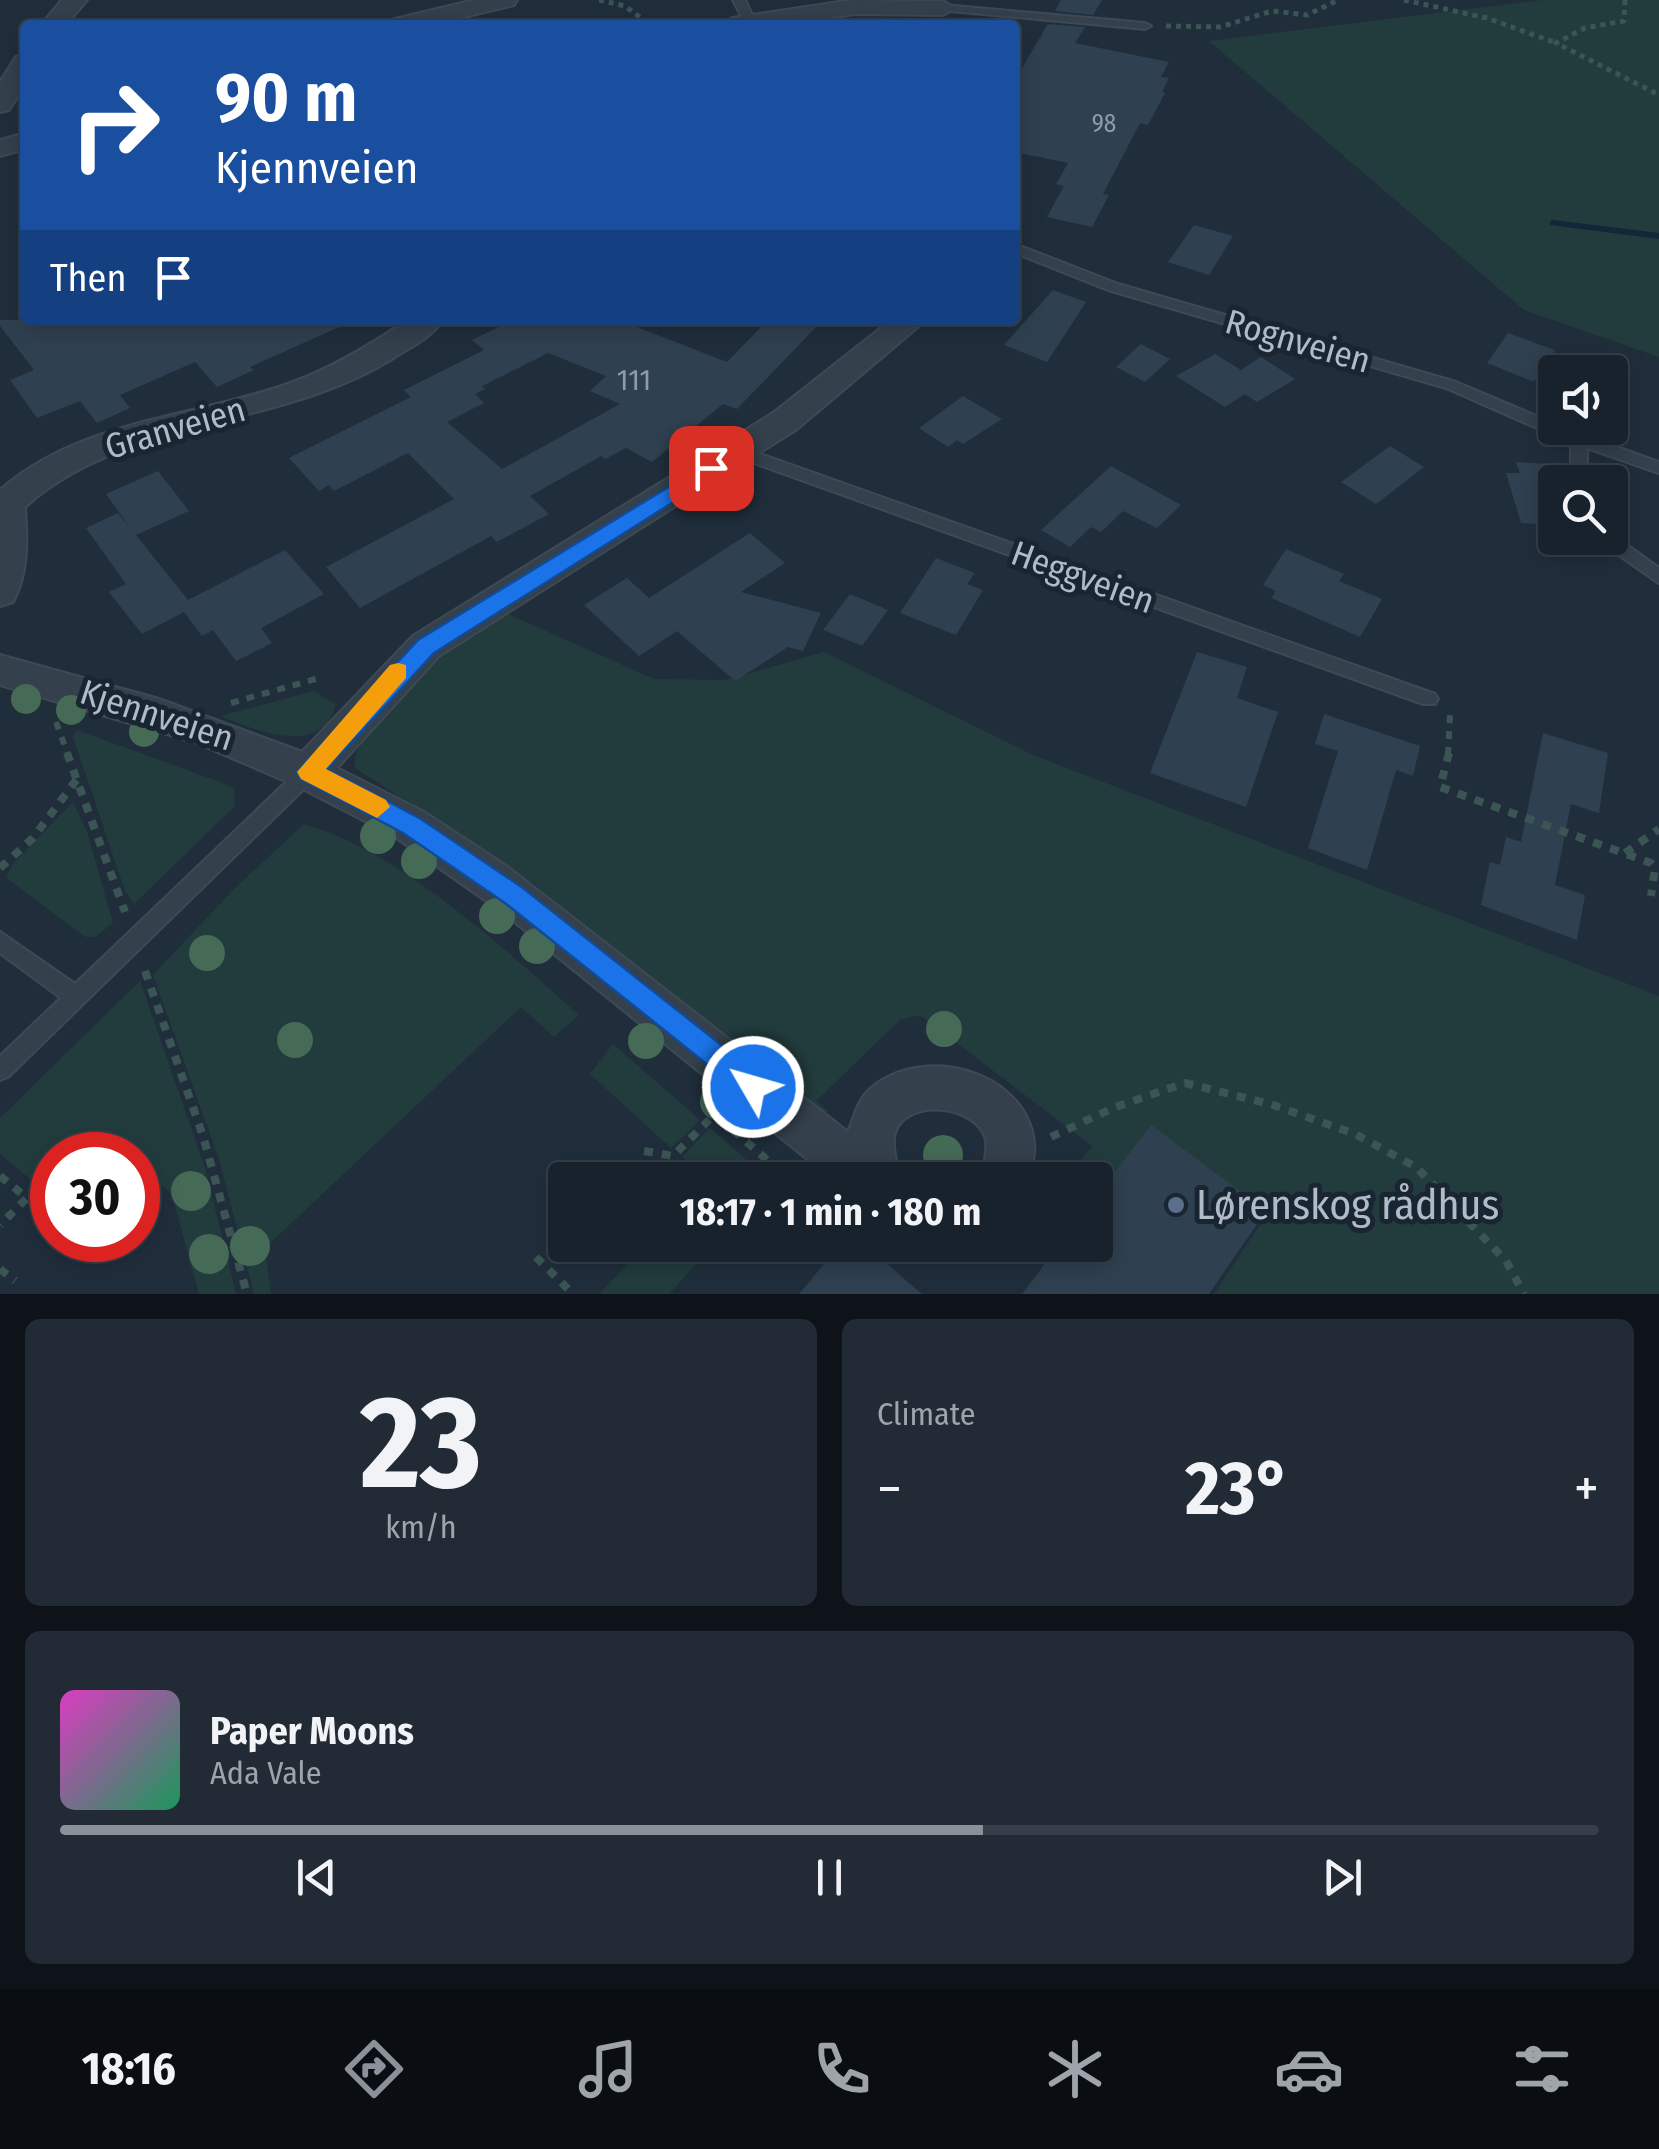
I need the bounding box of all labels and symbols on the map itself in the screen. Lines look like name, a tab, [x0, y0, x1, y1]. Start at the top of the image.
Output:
house number: 98	[1092, 109, 1116, 139]
street label: Rognveien	[1221, 300, 1375, 382]
house number: 111	[617, 362, 651, 398]
street label: Granveien	[100, 388, 250, 468]
pin	[669, 426, 754, 511]
street label: Heggveien	[1006, 532, 1160, 622]
street label: Kjennveien	[75, 671, 239, 759]
position arrow	[701, 1035, 805, 1139]
speed limit sign: 30	[30, 1132, 160, 1262]
place label: Lørenskog rådhus	[1196, 1180, 1499, 1230]
marker: Lørenskog rådhus	[1165, 1194, 1187, 1216]

